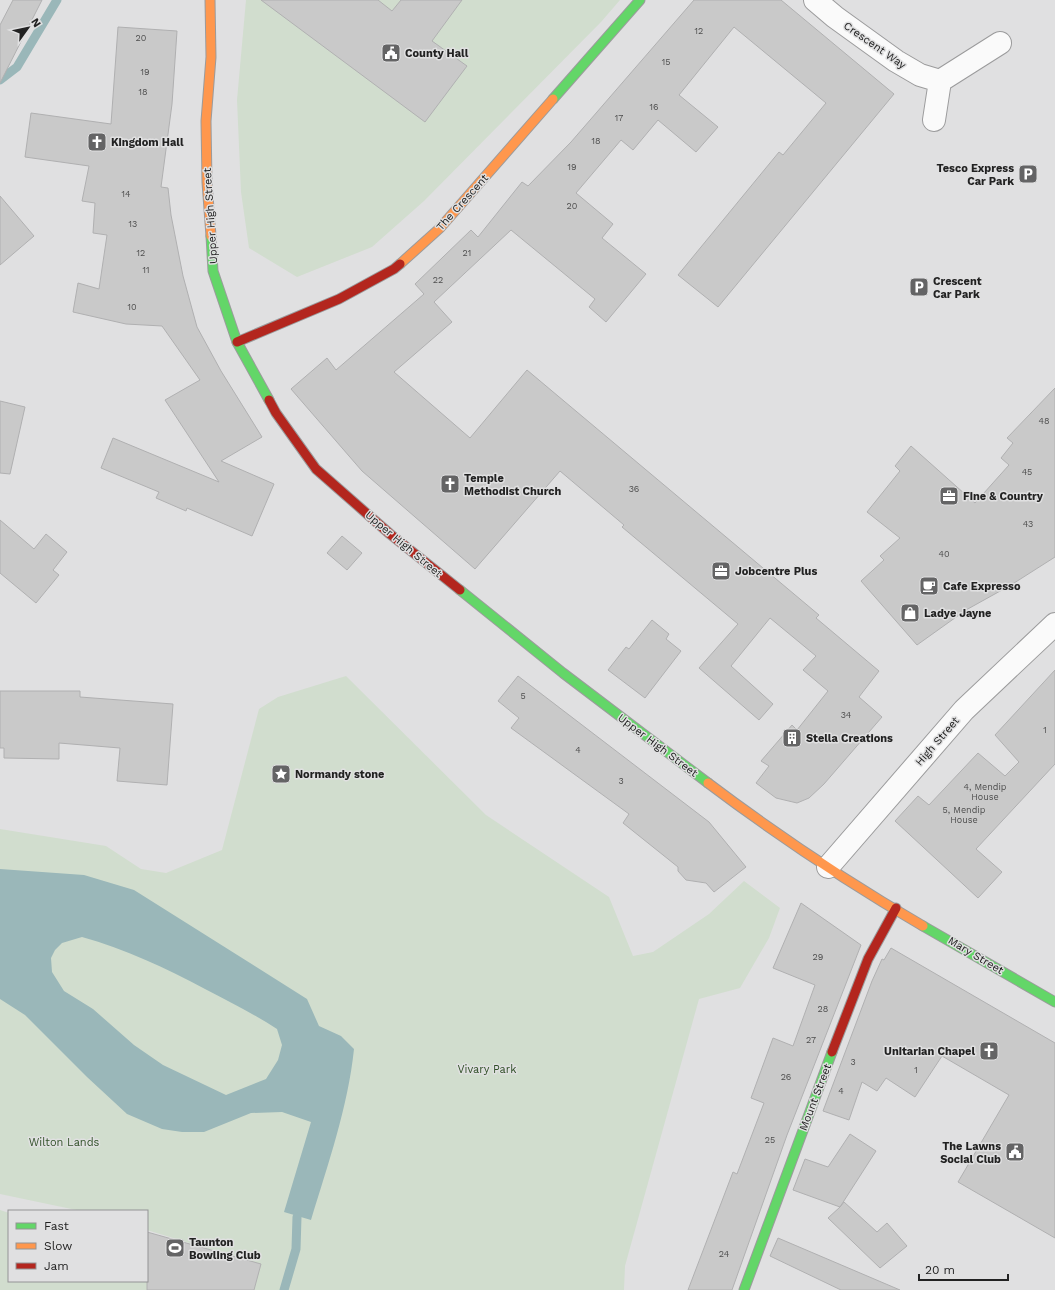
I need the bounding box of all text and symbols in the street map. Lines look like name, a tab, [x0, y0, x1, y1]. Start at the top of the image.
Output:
north arrow	[8, 8, 48, 48]
text: N	[28, 16, 44, 30]
street label: Crescent Way	[841, 19, 909, 72]
house number: 12	[695, 26, 703, 36]
house number: 20	[136, 33, 147, 43]
public building icon: County Hall	[380, 42, 402, 64]
place label: County Hall	[405, 47, 469, 60]
house number: 15	[662, 57, 670, 67]
house number: 19	[140, 67, 150, 77]
house number: 18	[138, 87, 148, 97]
house number: 16	[650, 102, 658, 112]
house number: 17	[615, 113, 623, 123]
church icon: Kingdom Hall	[86, 131, 108, 153]
place label: Kingdom Hall	[111, 136, 184, 149]
house number: 18	[591, 136, 601, 146]
house number: 19	[567, 162, 577, 172]
place label: Tesco Express Car Park	[937, 162, 1014, 188]
parking icon: Tesco Express Car Park	[1017, 163, 1039, 185]
street label: Upper High Street	[201, 167, 220, 264]
street label: The Crescent	[434, 171, 491, 233]
house number: 14	[121, 189, 131, 199]
house number: 20	[567, 201, 578, 211]
house number: 13	[129, 219, 137, 229]
house number: 12	[137, 248, 145, 258]
house number: 21	[463, 248, 471, 258]
house number: 11	[142, 265, 150, 275]
house number: 22	[433, 275, 443, 285]
place label: Crescent Car Park	[933, 275, 982, 301]
parking icon: Crescent Car Park	[908, 276, 930, 298]
house number: 10	[127, 302, 137, 312]
house number: 48	[1038, 416, 1050, 426]
house number: 45	[1022, 467, 1032, 477]
place label: Temple Methodist Church	[464, 472, 562, 498]
church icon: Temple Methodist Church	[439, 473, 461, 495]
house number: 36	[629, 484, 639, 494]
office icon: Fine & Country	[938, 485, 960, 507]
place label: Fine & Country	[963, 490, 1044, 503]
street label: Upper High Street	[363, 508, 445, 581]
house number: 43	[1023, 519, 1033, 529]
house number: 40	[938, 549, 950, 559]
office icon: Jobcentre Plus	[710, 560, 732, 582]
place label: Jobcentre Plus	[735, 565, 817, 578]
cafe icon: Cafe Expresso	[918, 575, 940, 597]
place label: Cafe Expresso	[943, 580, 1021, 593]
shop icon: Ladye Jayne	[899, 602, 921, 624]
place label: Ladye Jayne	[924, 607, 991, 620]
house number: 5	[520, 691, 526, 701]
house number: 34	[841, 710, 852, 720]
street label: Upper High Street	[615, 711, 700, 780]
street label: High Street	[913, 714, 962, 768]
house number: 1	[1043, 725, 1047, 735]
building icon: Stella Creations	[781, 727, 803, 749]
place label: Stella Creations	[806, 732, 893, 745]
house number: 4	[575, 745, 581, 755]
place icon: Normandy stone	[270, 763, 292, 785]
place label: Normandy stone	[295, 768, 384, 781]
house number: 3	[618, 776, 624, 786]
house number: 4, Mendip House	[964, 782, 1007, 802]
house number: 5, Mendip House	[943, 805, 986, 825]
street label: Mary Street	[946, 934, 1006, 977]
house number: 29	[813, 952, 823, 962]
house number: 28	[818, 1004, 828, 1014]
house number: 27	[806, 1035, 816, 1045]
church icon: Unitarian Chapel	[978, 1040, 1000, 1062]
place label: Unitarian Chapel	[884, 1045, 975, 1058]
house number: 3	[850, 1057, 856, 1067]
street label: Mount Street	[797, 1061, 834, 1133]
park label: Vivary Park	[457, 1063, 517, 1076]
house number: 1	[914, 1065, 918, 1075]
house number: 26	[781, 1072, 791, 1082]
house number: 4	[838, 1086, 844, 1096]
house number: 25	[765, 1135, 775, 1145]
park label: Wilton Lands	[29, 1136, 100, 1149]
place label: The Lawns Social Club	[940, 1140, 1001, 1166]
public building icon: The Lawns Social Club	[1004, 1141, 1026, 1163]
legend	[8, 1210, 148, 1282]
text: Fast	[44, 1219, 69, 1233]
place label: Taunton Bowling Club	[189, 1236, 261, 1262]
sports icon: Taunton Bowling Club	[164, 1237, 186, 1259]
text: Slow	[44, 1239, 72, 1253]
house number: 24	[719, 1249, 730, 1259]
scale bar	[919, 1256, 1008, 1282]
text: Jam	[44, 1259, 69, 1273]
text: 20 m	[925, 1263, 955, 1277]

